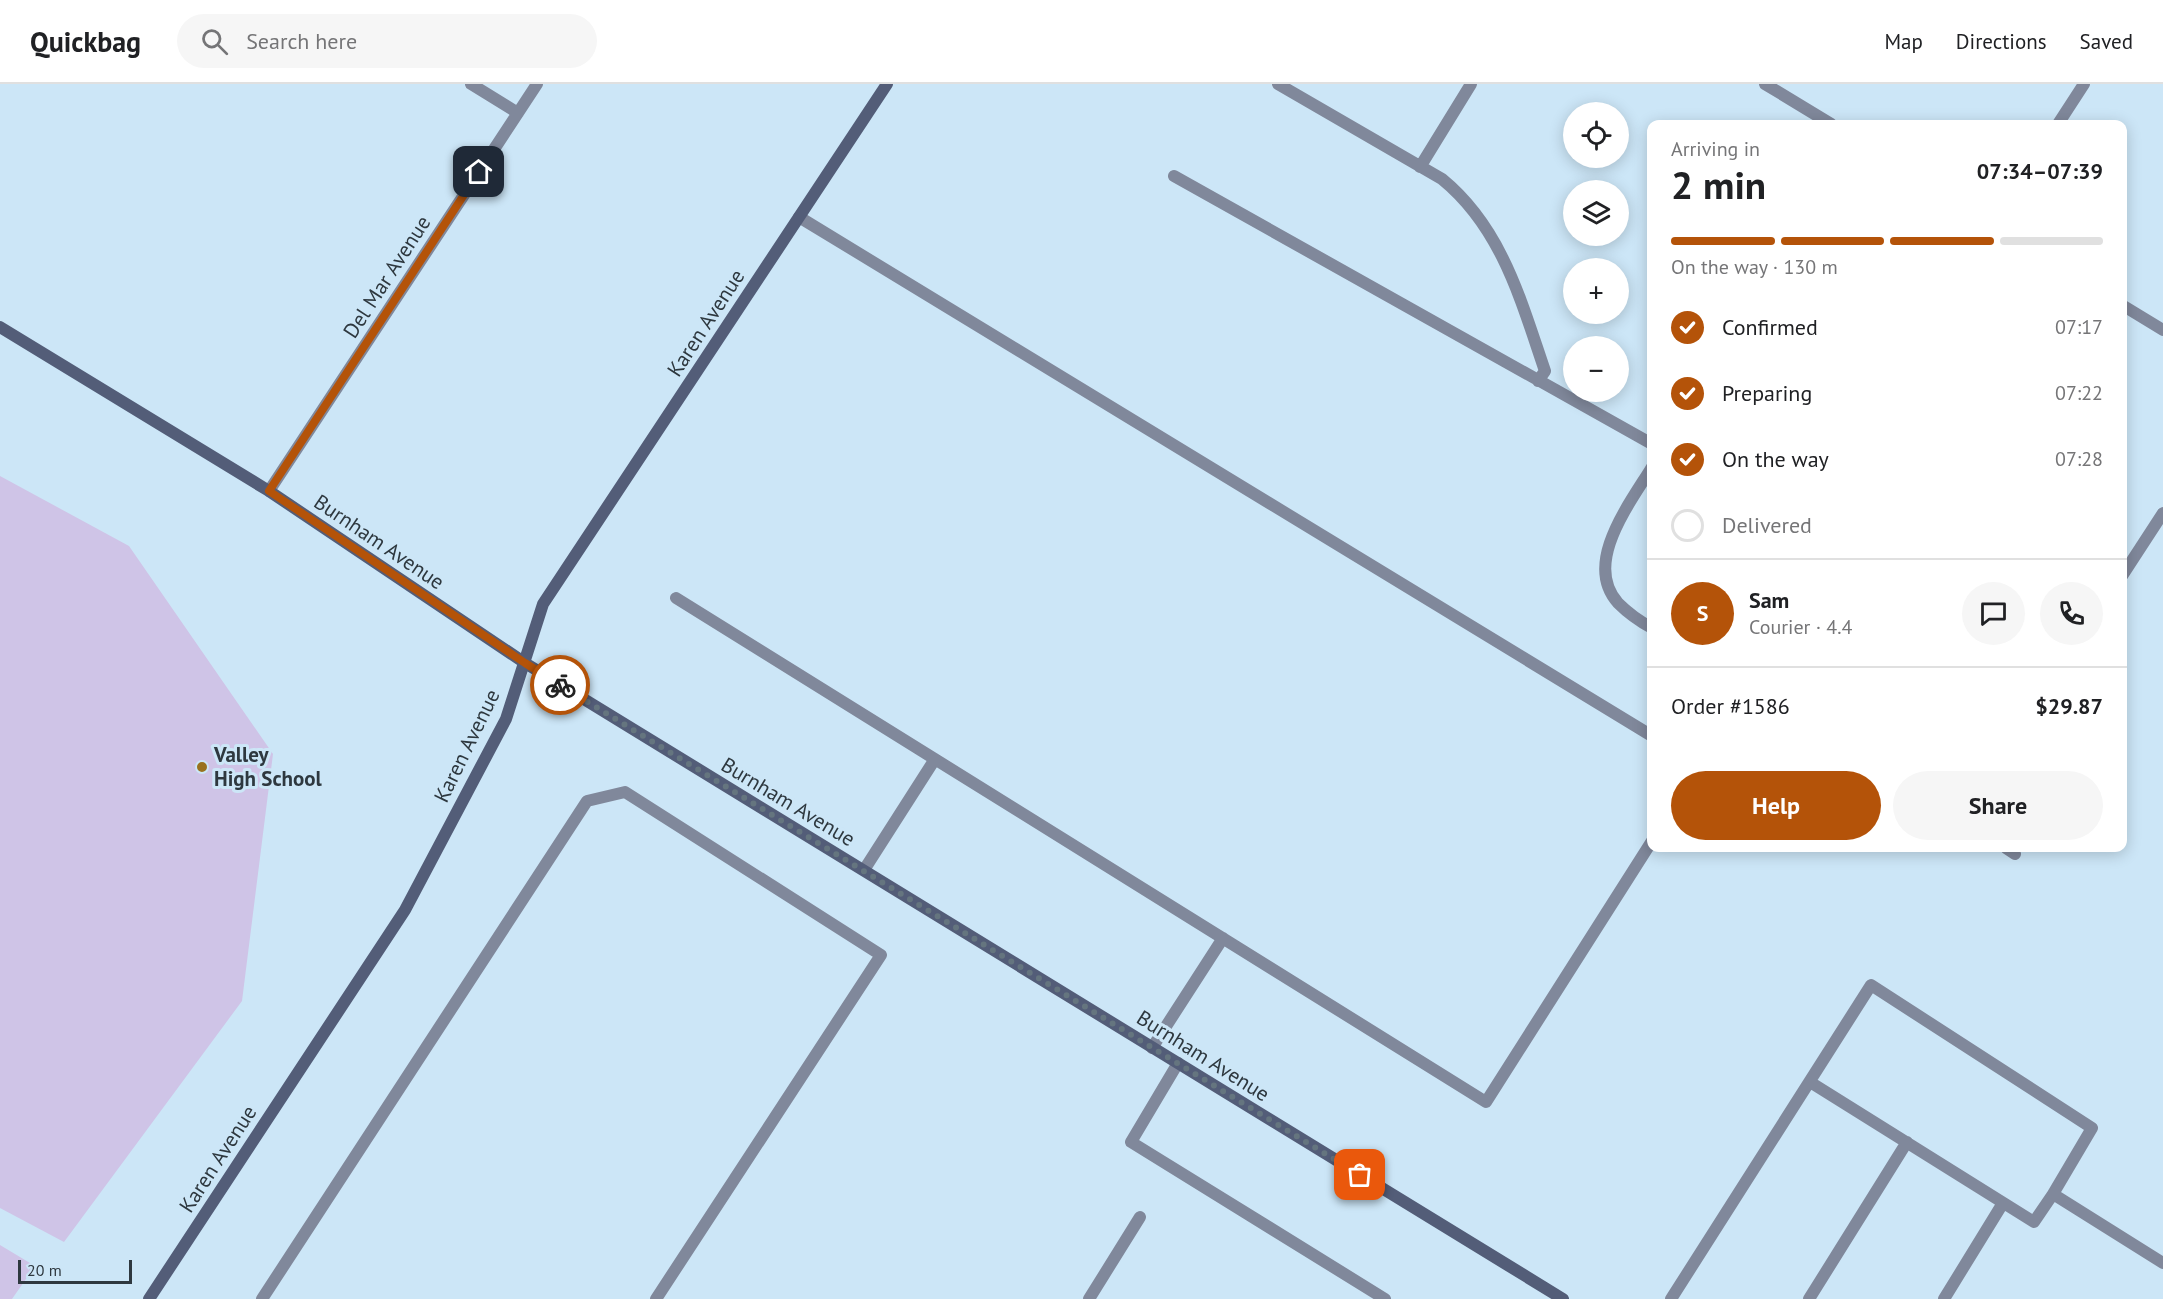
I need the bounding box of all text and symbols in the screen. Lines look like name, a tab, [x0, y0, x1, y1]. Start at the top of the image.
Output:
search box	[177, 14, 597, 68]
text: Quickbag	[30, 23, 141, 60]
icon: search	[198, 25, 231, 58]
text: Search here	[246, 27, 357, 55]
text: Map	[1884, 28, 1923, 55]
text: Directions	[1956, 28, 2047, 55]
text: Saved	[2080, 28, 2133, 55]
map controls	[1563, 102, 1629, 402]
button: locate	[1563, 102, 1629, 168]
text: Arriving in	[1671, 136, 1760, 162]
pin	[453, 146, 504, 197]
icon: home	[462, 155, 495, 188]
text: 07:34–07:39	[1977, 157, 2103, 185]
text: 2 min	[1671, 159, 1766, 210]
button: layers	[1563, 180, 1629, 246]
street label: Del Mar Avenue	[337, 210, 436, 343]
text: On the way · 130 m	[1671, 254, 1838, 280]
button: +	[1563, 258, 1629, 324]
street label: Karen Avenue	[661, 264, 750, 381]
icon: check	[1671, 311, 1704, 344]
text: Confirmed	[1722, 313, 1818, 341]
text: 07:17	[2055, 314, 2103, 340]
button: −	[1563, 336, 1629, 402]
icon: check	[1671, 377, 1704, 410]
text: Preparing	[1722, 379, 1812, 407]
text: 07:22	[2055, 380, 2103, 406]
icon: check	[1671, 443, 1704, 476]
text: On the way	[1722, 445, 1829, 473]
text: 07:28	[2055, 446, 2103, 472]
street label: Burnham Avenue	[309, 488, 450, 595]
text: Delivered	[1722, 511, 1812, 539]
button: chat	[1962, 582, 2025, 645]
button: phone	[2040, 582, 2103, 645]
text: Sam	[1749, 586, 1789, 614]
text: S	[1697, 599, 1708, 627]
text: Courier · 4.4	[1749, 614, 1852, 640]
courier	[530, 655, 590, 715]
icon: bike	[544, 669, 577, 702]
street label: Karen Avenue	[428, 685, 506, 807]
text: Order #1586	[1671, 692, 1790, 720]
text: $29.87	[2035, 692, 2103, 720]
place label: Valley High School	[213, 741, 323, 792]
street label: Burnham Avenue	[716, 751, 860, 852]
marker: Valley High School	[195, 760, 209, 774]
button: Help	[1671, 771, 1881, 840]
button: Share	[1893, 771, 2103, 840]
street label: Burnham Avenue	[1132, 1004, 1275, 1107]
street label: Karen Avenue	[173, 1100, 262, 1217]
pin	[1334, 1149, 1385, 1200]
icon: bag	[1343, 1158, 1376, 1191]
scale bar	[18, 1257, 132, 1284]
text: 20 m	[27, 1260, 62, 1280]

